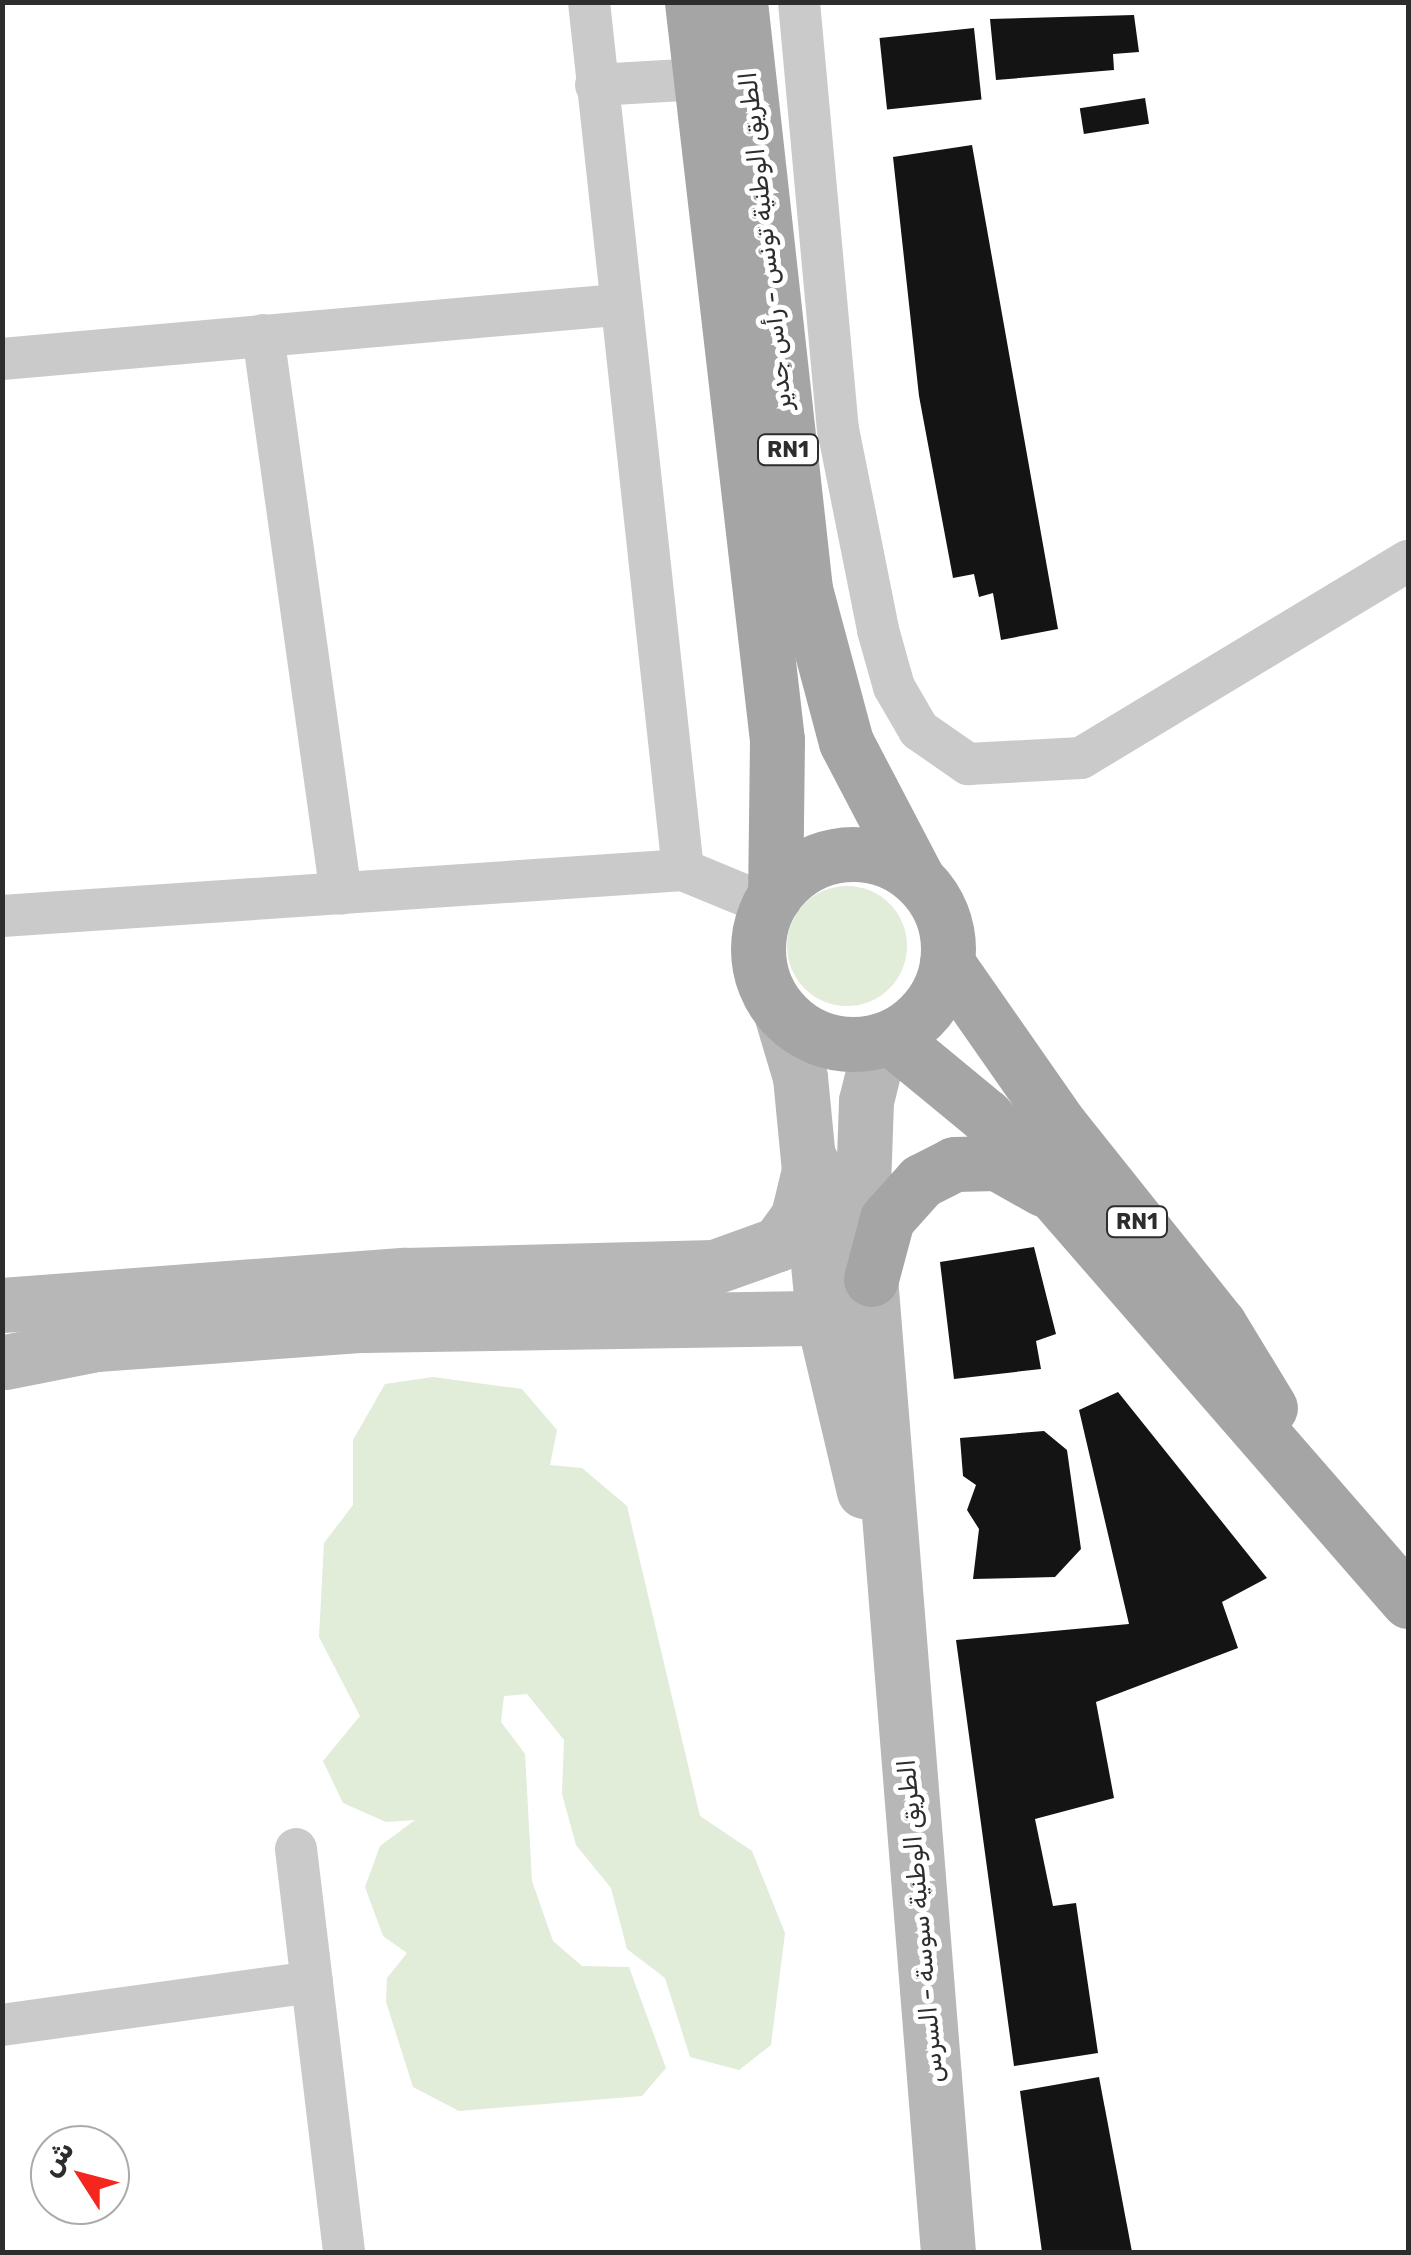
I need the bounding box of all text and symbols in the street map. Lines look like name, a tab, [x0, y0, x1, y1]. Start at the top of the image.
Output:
street label: الطريق الوطنية تونس - رأس جدير	[733, 70, 799, 412]
road number: RN1	[756, 433, 820, 467]
road number: RN1	[1104, 1205, 1170, 1239]
street label: الطريق الوطنية سوسة - السرس	[892, 1758, 950, 2084]
north arrow	[30, 2125, 130, 2225]
text: ش	[33, 2134, 81, 2182]

